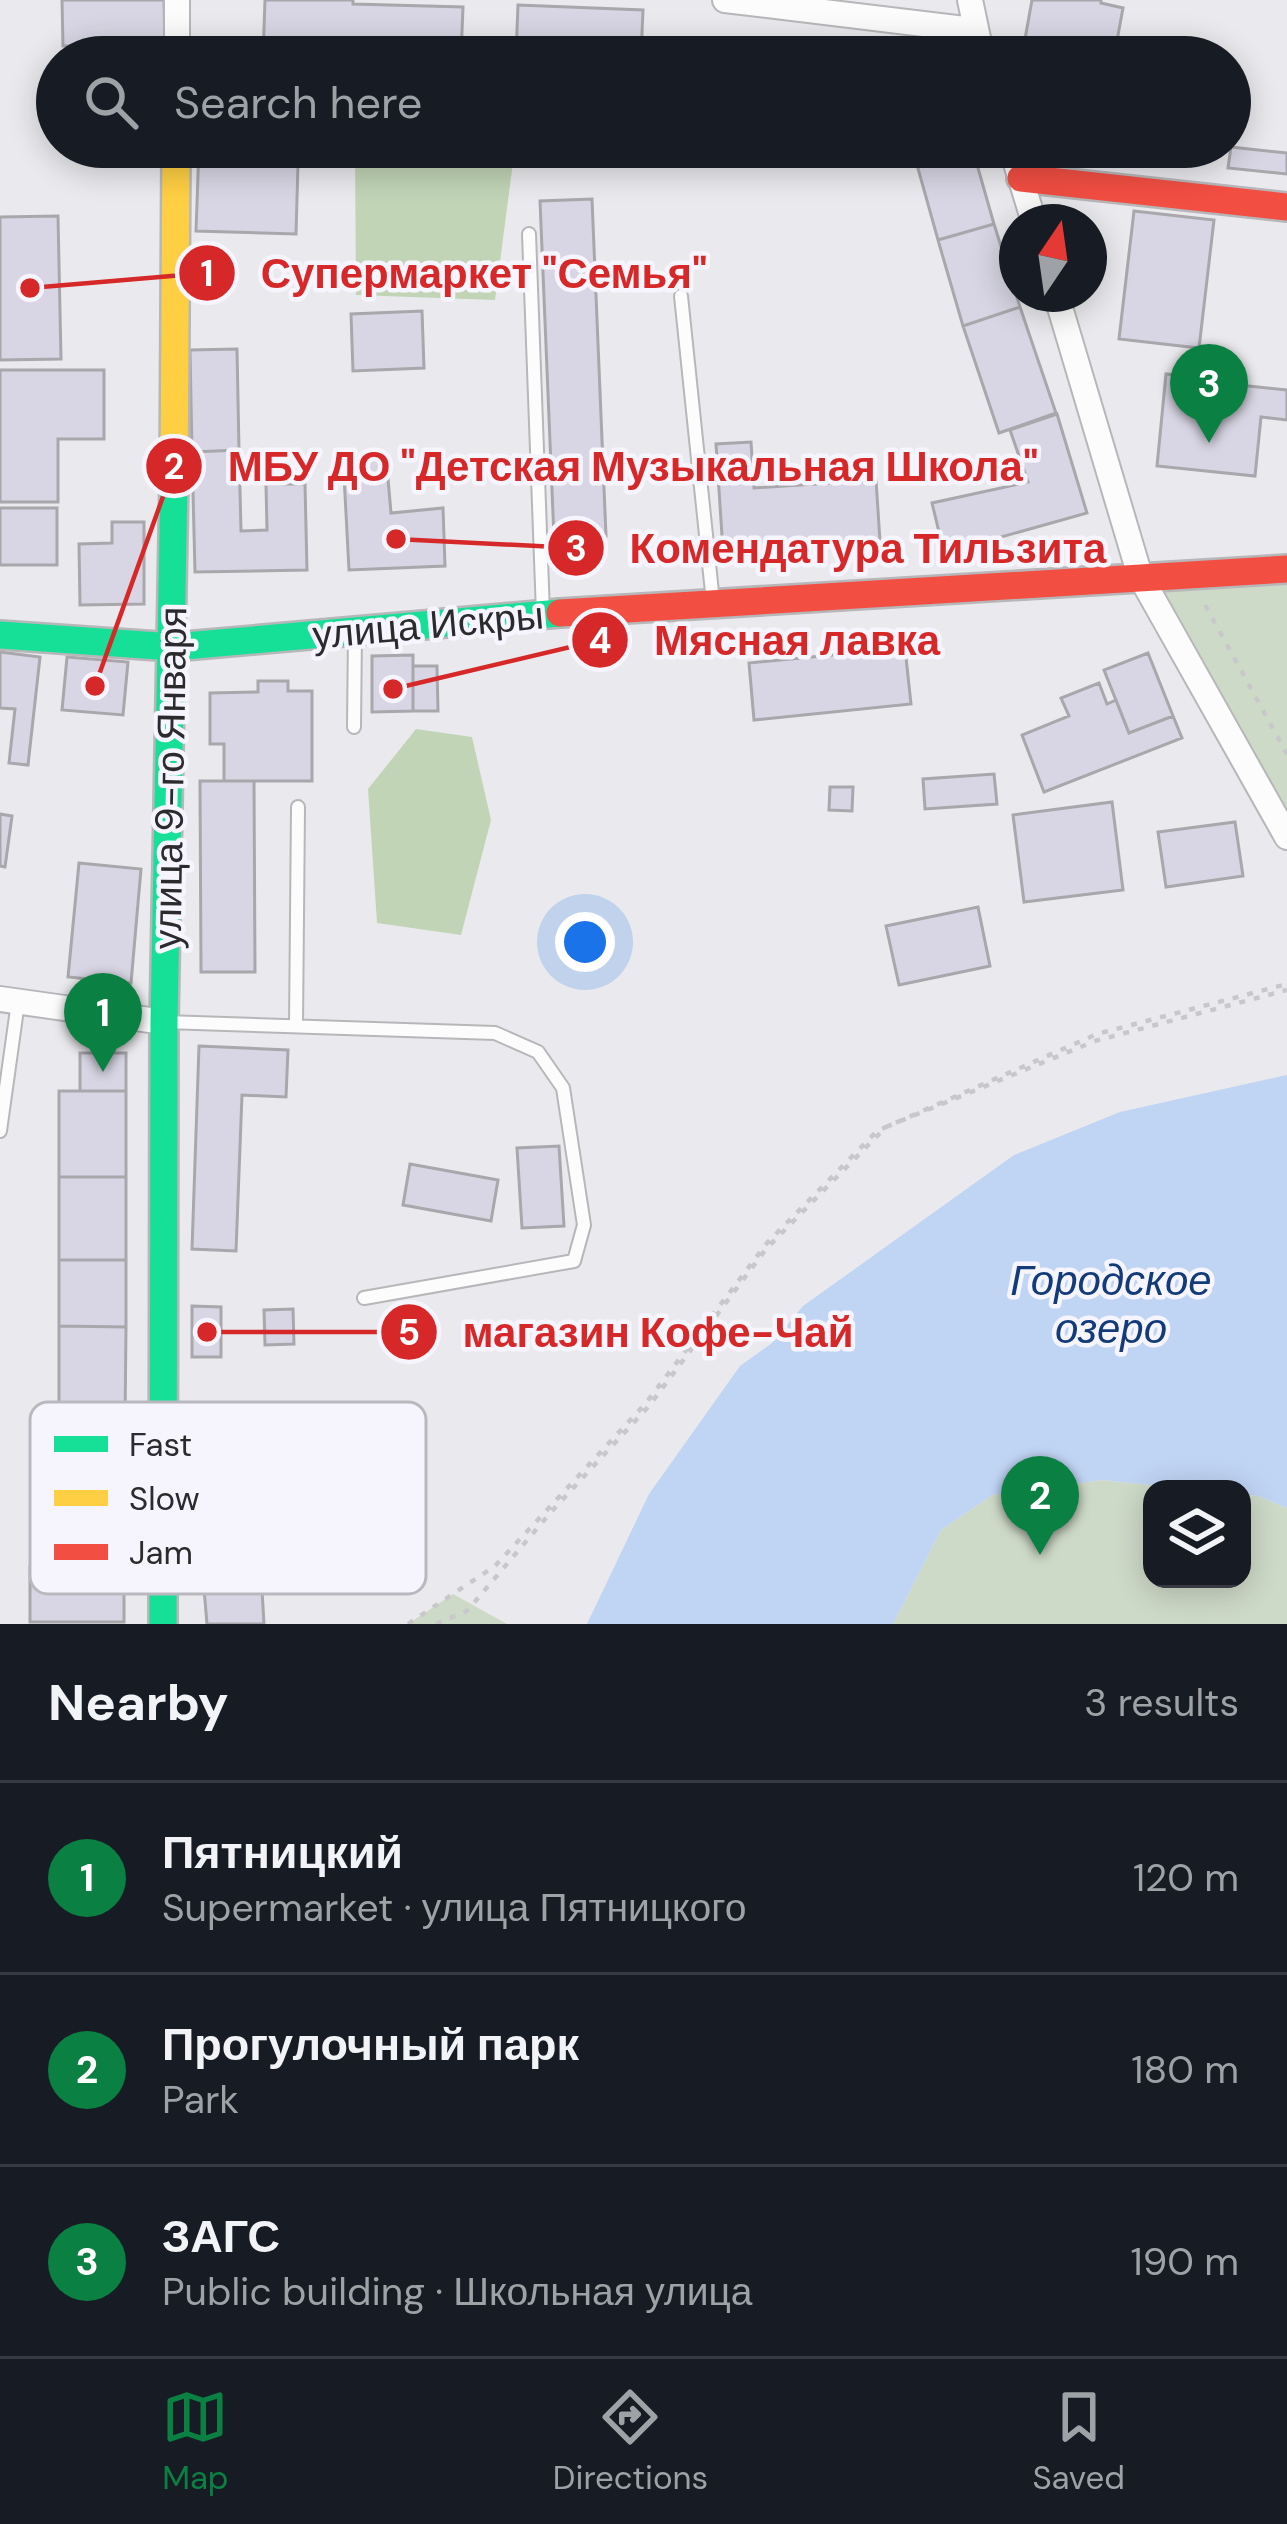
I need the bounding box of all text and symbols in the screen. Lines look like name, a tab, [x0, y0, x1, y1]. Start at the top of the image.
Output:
search box	[36, 36, 1251, 168]
icon: search	[78, 69, 144, 135]
text: Search here	[174, 73, 422, 132]
north arrow	[999, 204, 1107, 312]
callout: Супермаркет "Семья"	[177, 234, 731, 312]
text: Супермаркет "Семья"	[261, 246, 707, 301]
text: 1	[200, 250, 214, 297]
pin: 3	[1170, 344, 1248, 443]
callout: МБУ ДО "Детская Музыкальная Школа"	[144, 427, 1062, 505]
text: МБУ ДО "Детская Музыкальная Школа"	[228, 439, 1038, 494]
text: 2	[164, 443, 184, 490]
callout: Комендатура Тильзита	[546, 509, 1131, 587]
text: Комендатура Тильзита	[630, 521, 1107, 576]
text: 3	[565, 525, 587, 572]
street label: улица Искры	[310, 589, 546, 661]
callout: Мясная лавка	[570, 601, 964, 679]
street label: улица 9-го Января	[142, 606, 198, 950]
text: Мясная лавка	[654, 613, 941, 668]
text: 4	[588, 617, 612, 664]
your location	[555, 912, 615, 972]
pin: 1	[64, 973, 142, 1072]
water label: Городское озеро	[1010, 1253, 1212, 1356]
callout: магазин Кофе-Чай	[379, 1293, 878, 1371]
text: магазин Кофе-Чай	[463, 1305, 853, 1360]
text: 5	[398, 1309, 420, 1356]
legend	[30, 1402, 426, 1594]
text: Fast	[129, 1423, 192, 1466]
pin: 2	[1001, 1456, 1079, 1555]
text: Slow	[129, 1477, 200, 1520]
map controls	[1143, 1480, 1251, 1588]
button: layers	[1143, 1480, 1251, 1588]
text: Jam	[129, 1531, 193, 1574]
text: Nearby	[48, 1669, 229, 1736]
text: 3 results	[1084, 1677, 1239, 1728]
text: Пятницкий	[162, 1823, 403, 1882]
text: 1	[80, 1852, 94, 1903]
text: 120 m	[1133, 1852, 1239, 1903]
text: Supermarket · улица Пятницкого	[162, 1882, 746, 1933]
text: Прогулочный парк	[162, 2015, 579, 2074]
text: 2	[76, 2044, 98, 2095]
text: 180 m	[1131, 2044, 1239, 2095]
text: Park	[162, 2074, 239, 2125]
text: ЗАГС	[162, 2207, 280, 2266]
text: 3	[75, 2236, 99, 2287]
text: 190 m	[1131, 2236, 1239, 2287]
text: Public building · Школьная улица	[162, 2266, 752, 2317]
tab: Map	[162, 2384, 229, 2499]
tab: Directions	[553, 2384, 708, 2499]
tab: Saved	[1032, 2384, 1125, 2499]

